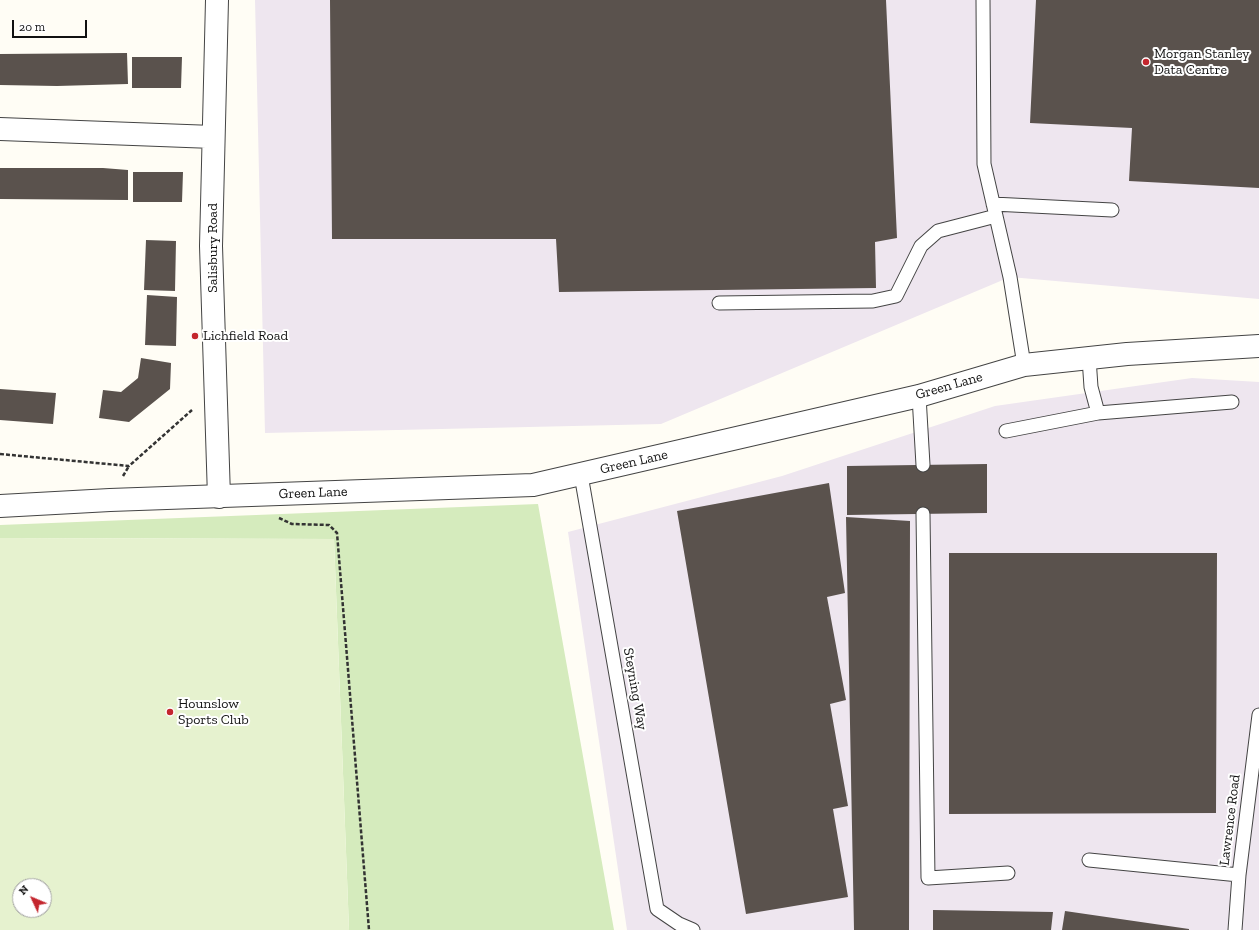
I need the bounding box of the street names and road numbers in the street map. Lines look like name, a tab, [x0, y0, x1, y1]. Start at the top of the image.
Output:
street label: Salisbury Road	[205, 203, 221, 293]
street label: Green Lane	[914, 368, 984, 404]
street label: Green Lane	[599, 446, 669, 478]
street label: Green Lane	[278, 483, 348, 503]
street label: Steyning Way	[620, 647, 650, 731]
street label: Lawrence Road	[1216, 773, 1244, 867]

